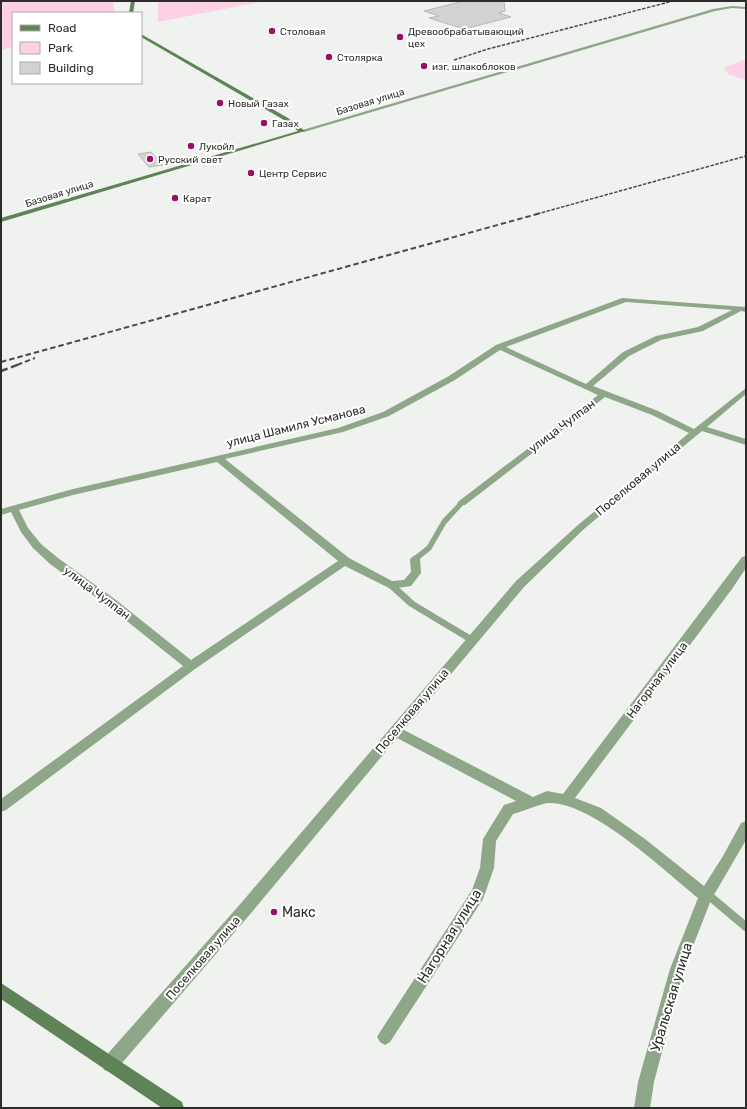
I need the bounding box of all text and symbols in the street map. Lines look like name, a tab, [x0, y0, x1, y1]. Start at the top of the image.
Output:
legend	[12, 12, 142, 84]
text: Road	[48, 21, 76, 35]
marker: Столовая	[267, 26, 277, 36]
place label: Столовая	[280, 26, 326, 38]
place label: Древообрабатывающий цех	[408, 26, 524, 50]
marker: Древообрабатывающий цех	[395, 32, 405, 42]
text: Park	[48, 41, 74, 55]
marker: Столярка	[324, 52, 334, 62]
place label: Столярка	[337, 52, 383, 64]
text: Building	[48, 61, 94, 75]
marker: изг. шлакоблоков	[419, 61, 429, 71]
place label: изг. шлакоблоков	[432, 61, 516, 73]
street label: Базовая улица	[335, 86, 406, 118]
marker: Новый Газах	[215, 98, 225, 108]
place label: Новый Газах	[228, 98, 289, 110]
marker: Газах	[259, 118, 269, 128]
place label: Газах	[272, 118, 299, 130]
marker: Лукойл	[186, 141, 196, 151]
place label: Лукойл	[199, 141, 234, 153]
marker: Русский свет	[145, 154, 155, 164]
place label: Русский свет	[158, 154, 223, 166]
marker: Центр Сервис	[246, 168, 256, 178]
place label: Центр Сервис	[259, 168, 327, 180]
street label: Базовая улица	[24, 178, 95, 210]
marker: Карат	[170, 193, 180, 203]
place label: Карат	[183, 193, 212, 205]
street label: улица Чулпан	[526, 396, 598, 456]
street label: улица Шамиля Усманова	[225, 402, 367, 450]
street label: Поселковая улица	[593, 440, 683, 518]
street label: улица Чулпан	[61, 563, 133, 623]
street label: Нагорная улица	[624, 639, 690, 721]
street label: Поселковая улица	[373, 666, 451, 756]
street label: Нагорная улица	[414, 886, 485, 986]
place label: Макс	[282, 904, 316, 921]
marker: Макс	[269, 907, 279, 917]
street label: Поселковая улица	[163, 913, 243, 1003]
street label: Уральская улица	[647, 941, 696, 1054]

